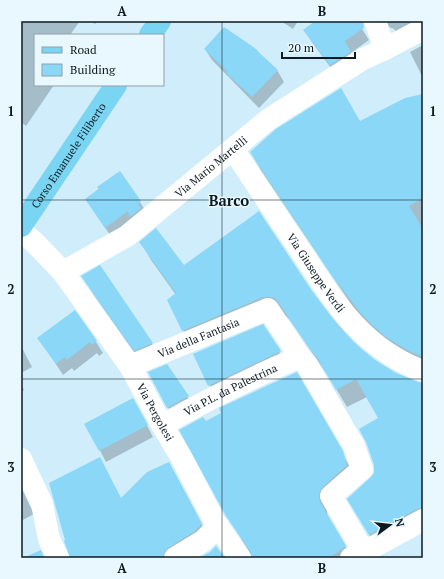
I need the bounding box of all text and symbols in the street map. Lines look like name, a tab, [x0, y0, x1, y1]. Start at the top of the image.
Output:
text: A	[117, 2, 127, 20]
text: B	[318, 2, 326, 20]
legend	[34, 34, 164, 86]
scale bar	[282, 34, 355, 60]
text: 20 m	[288, 40, 315, 55]
text: Road	[70, 42, 97, 57]
text: Building	[70, 62, 116, 77]
street label: Corso Emanuele Filiberto	[28, 100, 109, 211]
text: 1	[7, 102, 15, 120]
text: 1	[429, 102, 437, 120]
street label: Via Mario Martelli	[172, 133, 250, 201]
district label: Barco	[209, 190, 249, 210]
street label: Via Giuseppe Verdi	[284, 230, 348, 315]
text: 2	[7, 280, 15, 298]
text: 2	[429, 280, 437, 298]
street label: Via della Fantasia	[156, 315, 242, 361]
street label: Via P.L. da Palestrina	[181, 361, 280, 419]
street label: Via Pergolesi	[134, 381, 177, 444]
text: 3	[7, 458, 15, 476]
text: 3	[429, 458, 437, 476]
north arrow	[370, 505, 410, 545]
text: N	[392, 517, 408, 529]
text: A	[117, 559, 127, 577]
text: B	[318, 559, 326, 577]

